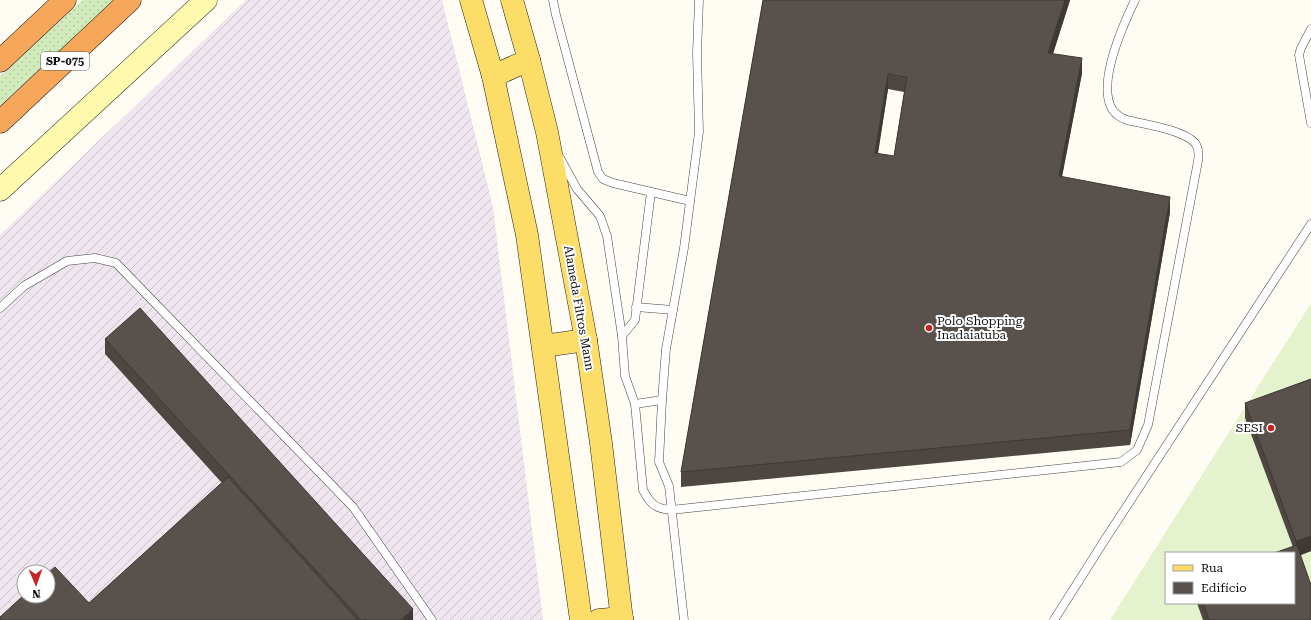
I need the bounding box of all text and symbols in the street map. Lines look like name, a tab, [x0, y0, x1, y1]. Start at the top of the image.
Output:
road number: SP-075	[41, 52, 89, 70]
street label: Alameda Filtros Mann	[561, 244, 597, 372]
place label: Polo Shopping Inadaiatuba	[937, 314, 1023, 342]
marker: Polo Shopping Inadaiatuba	[924, 323, 934, 333]
place label: SESI	[1236, 421, 1263, 435]
marker: SESI	[1266, 423, 1276, 433]
legend	[1165, 552, 1295, 604]
text: Rua	[1201, 561, 1224, 575]
north arrow	[16, 564, 56, 604]
text: Edifício	[1201, 581, 1247, 595]
text: N	[31, 587, 41, 600]

